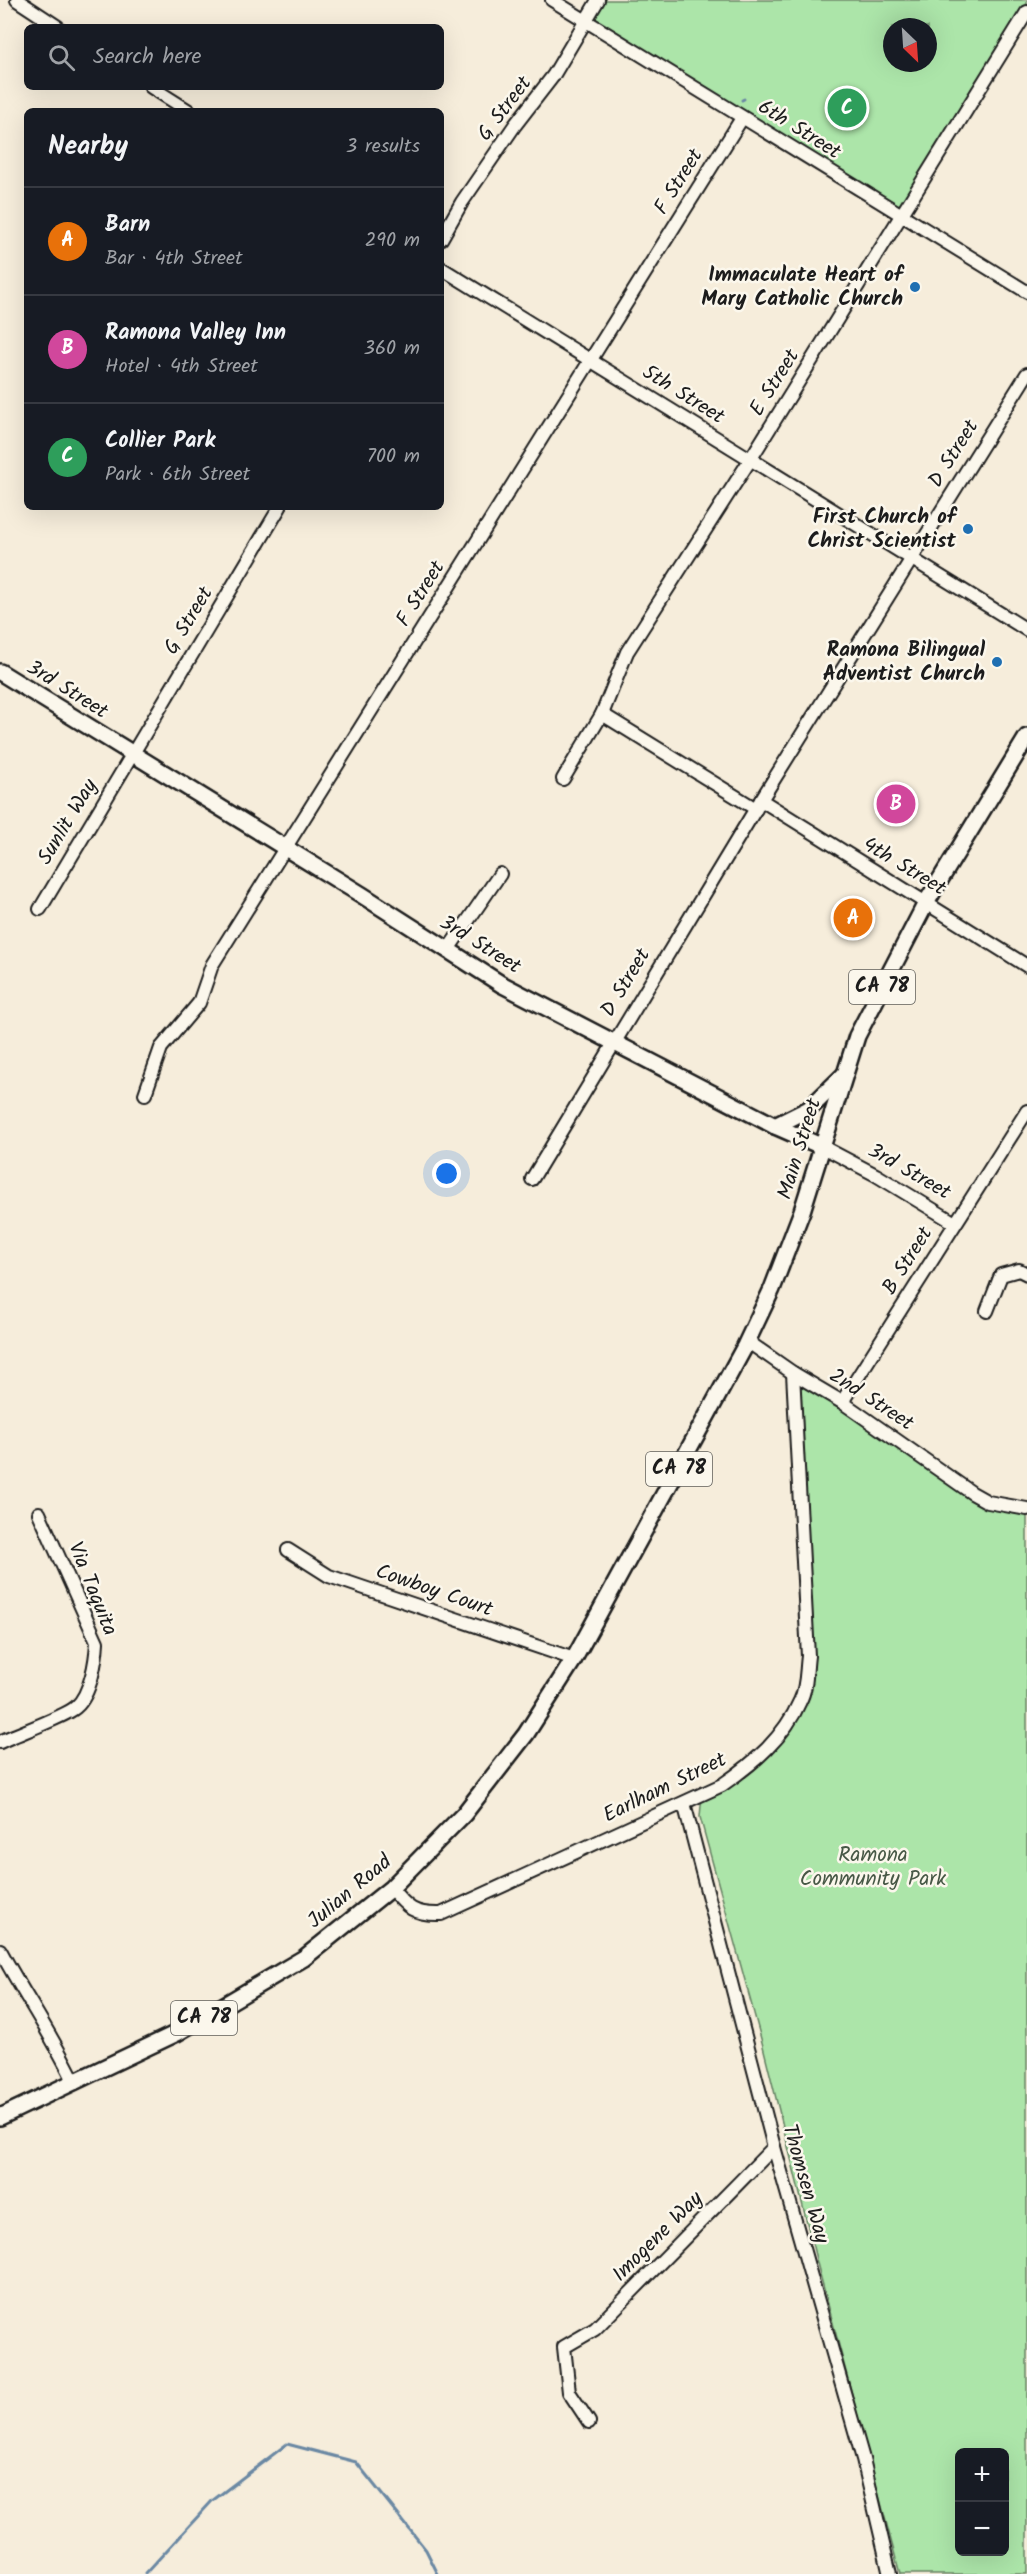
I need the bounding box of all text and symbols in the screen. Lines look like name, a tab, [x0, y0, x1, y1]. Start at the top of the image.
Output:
north arrow	[883, 18, 937, 72]
search box	[24, 24, 444, 90]
text: Search here	[93, 40, 201, 75]
icon: search	[45, 41, 78, 74]
street label: G Street	[469, 69, 541, 149]
pin: C	[828, 86, 866, 130]
street label: 6th Street	[751, 91, 848, 169]
text: Nearby	[48, 126, 128, 168]
text: 3 results	[346, 131, 420, 163]
street label: F Street	[646, 142, 713, 222]
text: Barn	[105, 208, 150, 243]
text: A	[61, 225, 74, 257]
text: 290 m	[365, 225, 420, 257]
text: Bar · 4th Street	[105, 243, 243, 275]
place label: Immaculate Heart of Mary Catholic Church	[701, 259, 905, 316]
marker: Immaculate Heart of Mary Catholic Church	[908, 280, 922, 294]
text: Ramona Valley Inn	[105, 316, 286, 351]
text: B	[61, 333, 74, 365]
text: 360 m	[364, 333, 420, 365]
street label: E Street	[741, 342, 809, 423]
text: Hotel · 4th Street	[105, 351, 258, 383]
street label: 5th Street	[635, 357, 732, 434]
street label: D Street	[920, 413, 988, 495]
text: Collier Park	[105, 424, 215, 459]
text: C	[61, 441, 74, 473]
text: 700 m	[367, 441, 420, 473]
text: Park · 6th Street	[105, 459, 250, 491]
place label: First Church of Christ Scientist	[807, 501, 958, 558]
marker: First Church of Christ Scientist	[961, 522, 975, 536]
street label: F Street	[388, 554, 455, 634]
street label: G Street	[156, 580, 223, 661]
place label: Ramona Bilingual Adventist Church	[823, 634, 985, 691]
street label: 3rd Street	[20, 652, 115, 729]
marker: Ramona Bilingual Adventist Church	[990, 655, 1004, 669]
street label: Sunlit Way	[29, 773, 107, 871]
pin: B	[876, 782, 916, 826]
street label: 4th Street	[856, 829, 953, 905]
pin: A	[834, 896, 872, 940]
street label: 3rd Street	[433, 907, 528, 984]
street label: D Street	[592, 942, 660, 1024]
road number: CA 78	[849, 970, 915, 1004]
street label: Main Street	[769, 1093, 831, 1204]
street label: 3rd Street	[861, 1135, 957, 1209]
your location	[432, 1159, 461, 1188]
street label: B Street	[874, 1220, 942, 1302]
street label: 2nd Street	[822, 1360, 921, 1440]
road number: CA 78	[646, 1452, 712, 1486]
street label: Via Taquita	[58, 1537, 126, 1641]
street label: Cowboy Court	[371, 1555, 498, 1627]
street label: Earlham Street	[598, 1743, 733, 1832]
park label: Ramona Community Park	[800, 1839, 946, 1896]
street label: Julian Road	[300, 1846, 400, 1937]
road number: CA 78	[171, 2001, 237, 2035]
street label: Thomsen Way	[772, 2120, 838, 2248]
street label: Imogene Way	[605, 2184, 711, 2290]
map controls	[955, 2448, 1009, 2556]
button: +	[955, 2448, 1009, 2502]
button: −	[955, 2502, 1009, 2556]

